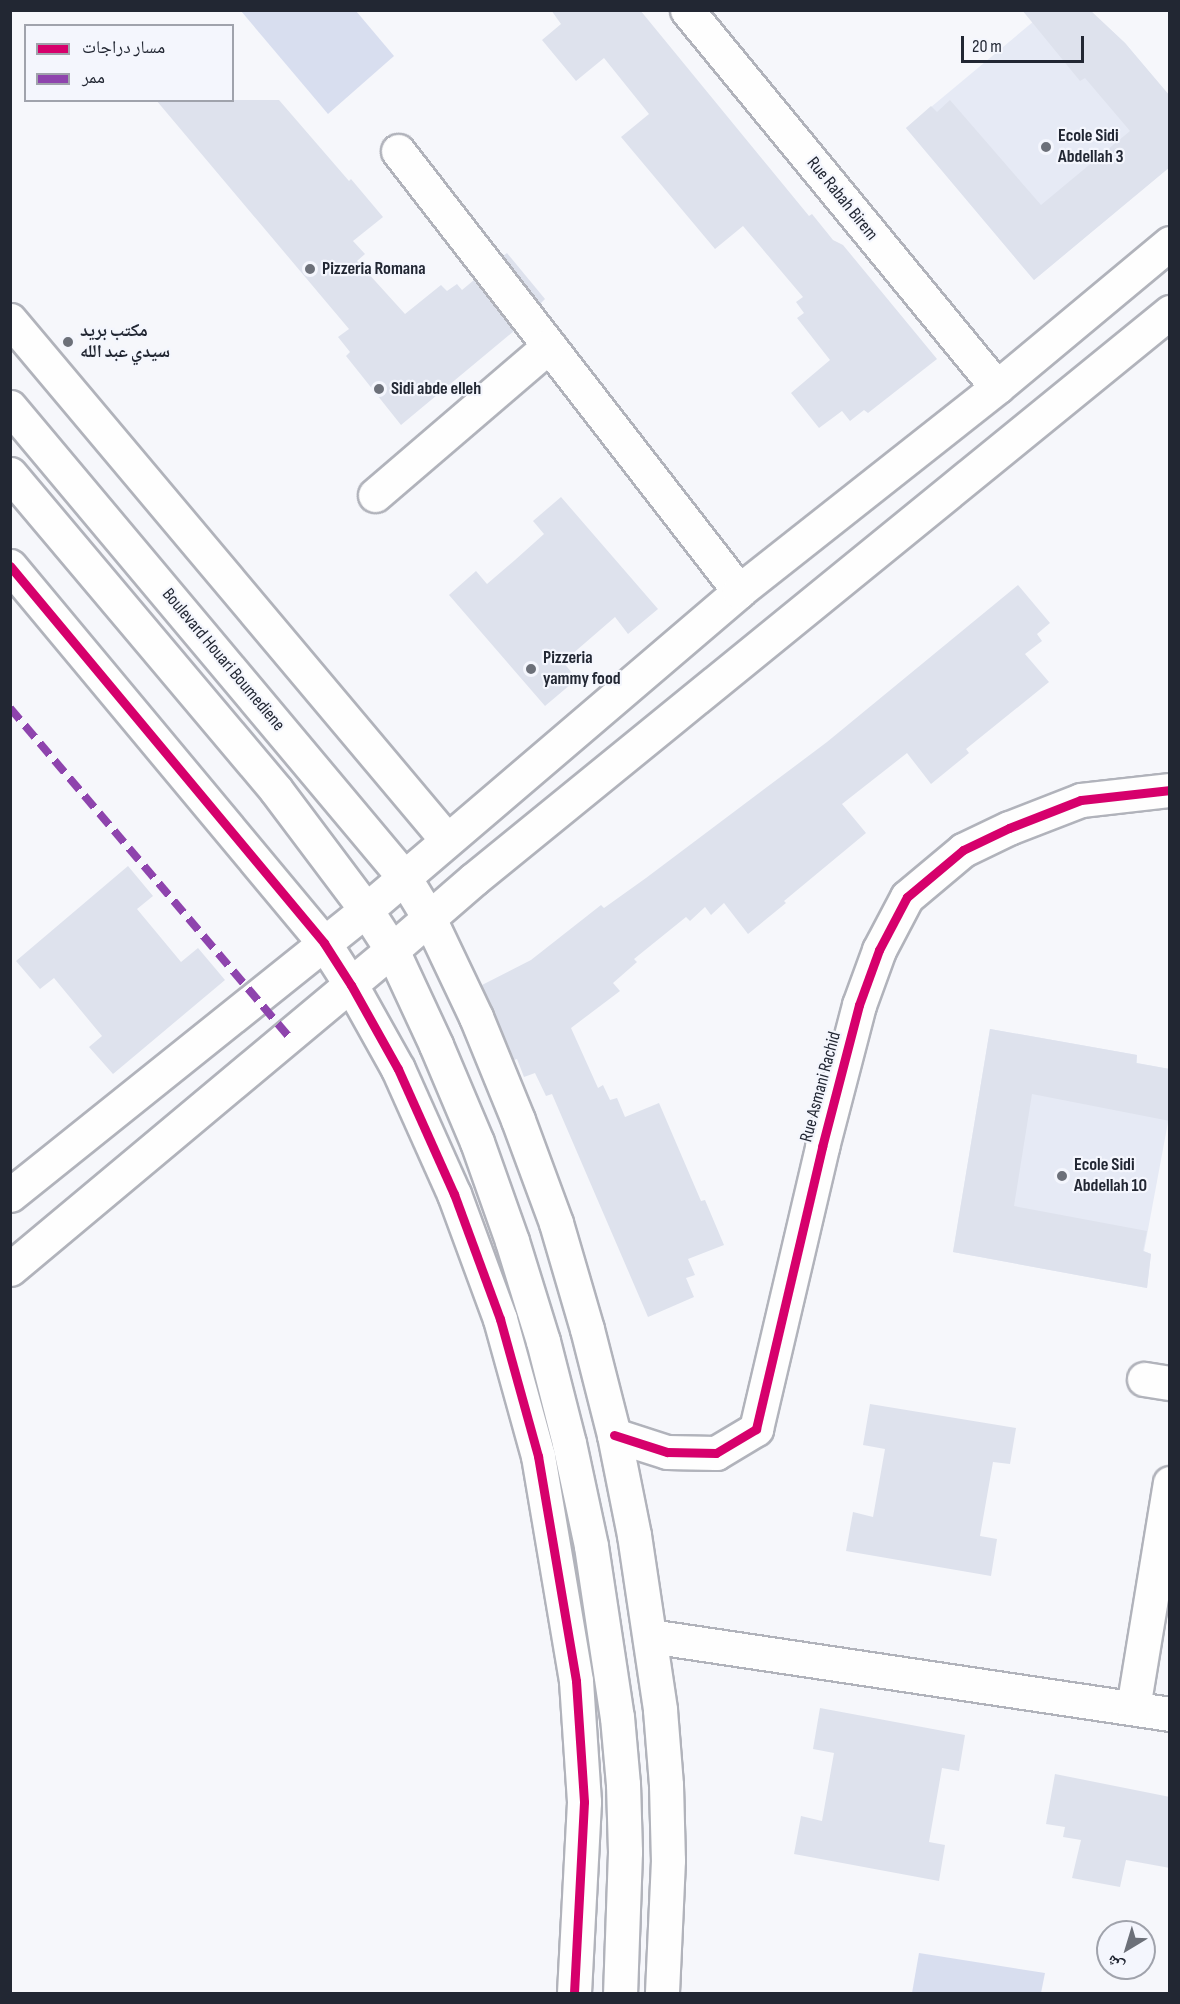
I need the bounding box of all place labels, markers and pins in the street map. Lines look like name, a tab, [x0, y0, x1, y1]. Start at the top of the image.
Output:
place label: Ecole Sidi Abdellah 3	[1058, 126, 1124, 168]
marker: Ecole Sidi Abdellah 3	[1039, 140, 1053, 154]
place label: Pizzeria Romana	[322, 258, 426, 280]
marker: Pizzeria Romana	[303, 262, 317, 276]
place label: مكتب بريد سيدي عبد الله	[80, 321, 170, 364]
marker: مكتب بريد سيدي عبد الله	[61, 335, 75, 349]
place label: Sidi abde elleh	[391, 378, 481, 400]
marker: Sidi abde elleh	[372, 382, 386, 396]
place label: Pizzeria yammy food	[543, 648, 621, 690]
marker: Pizzeria yammy food	[524, 662, 538, 676]
place label: Ecole Sidi Abdellah 10	[1074, 1155, 1147, 1198]
marker: Ecole Sidi Abdellah 10	[1055, 1169, 1069, 1183]

